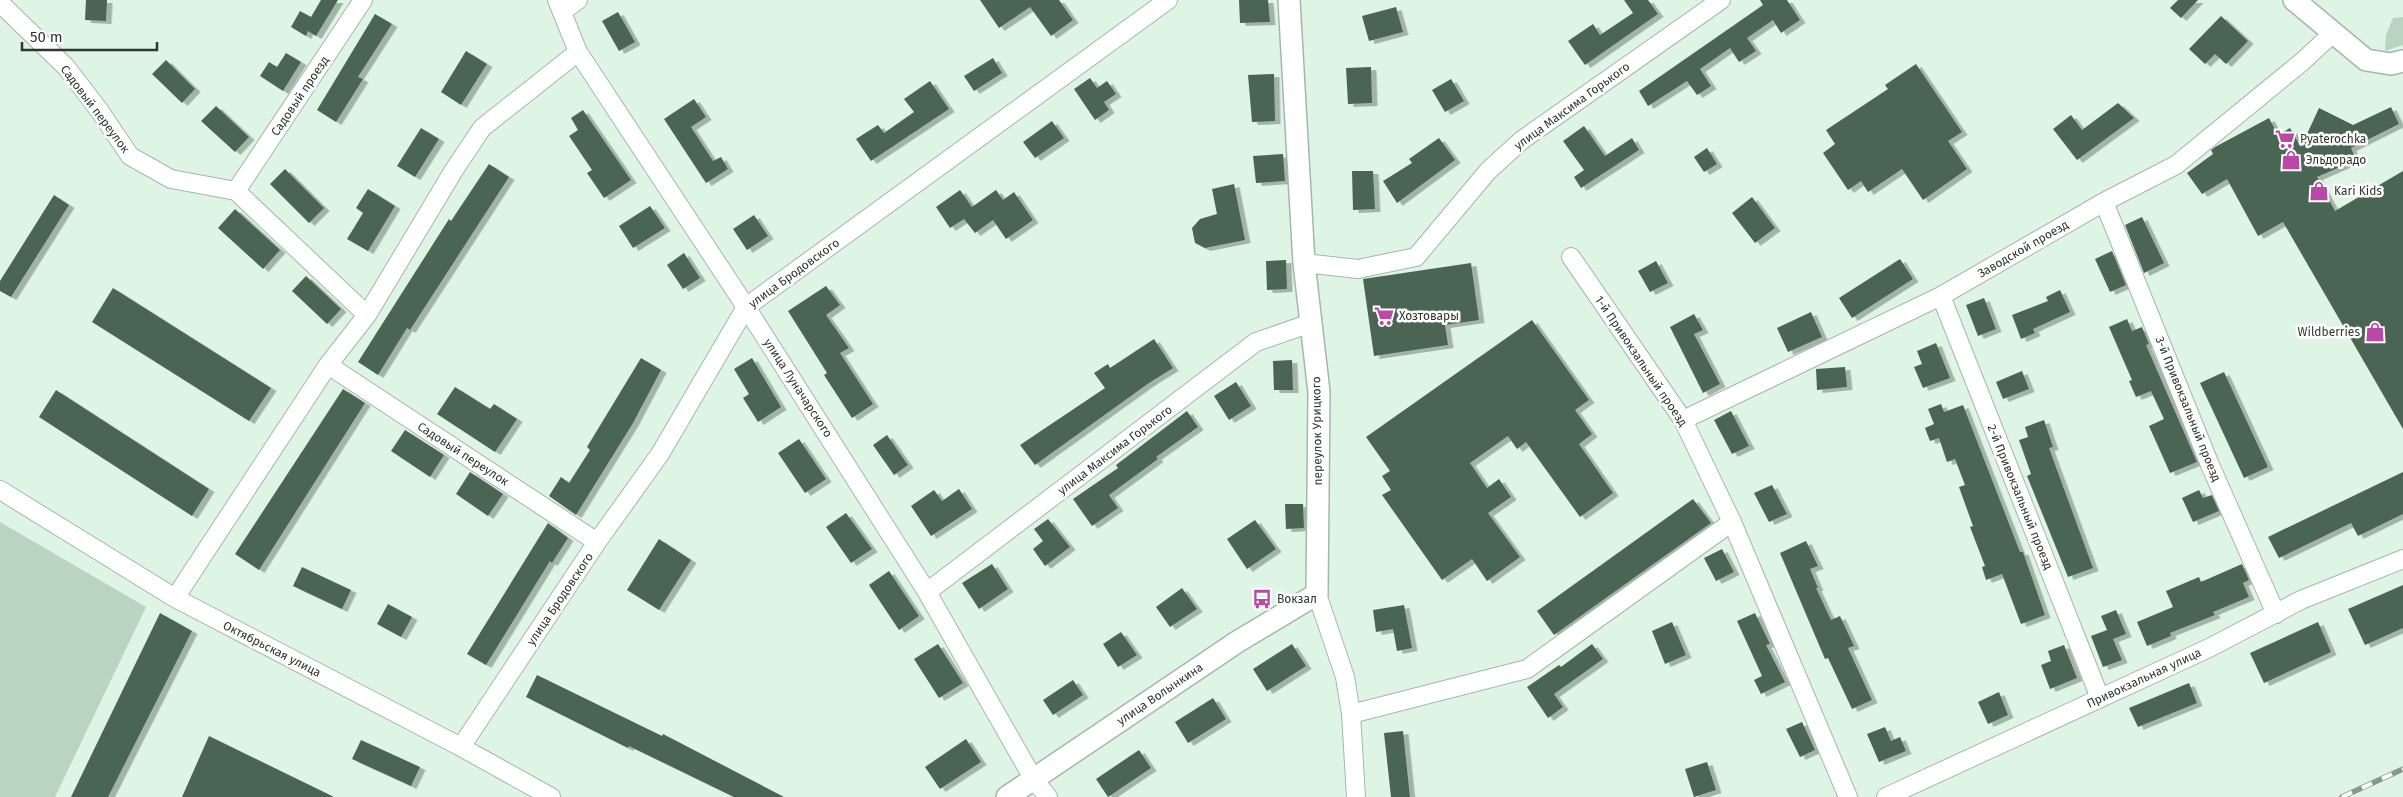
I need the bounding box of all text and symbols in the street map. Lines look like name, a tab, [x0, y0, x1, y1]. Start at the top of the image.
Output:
scale bar	[22, 20, 158, 52]
text: 50 m	[30, 28, 63, 46]
street label: Садовый проезд	[268, 53, 332, 138]
street label: улица Максима Горького	[1511, 59, 1633, 153]
street label: Садовый переулок	[58, 62, 133, 156]
supermarket icon: Pyaterochka	[2274, 128, 2296, 150]
place label: Pyaterochka	[2300, 132, 2366, 146]
shop icon: Эльдорадо	[2280, 149, 2302, 171]
place label: Эльдорадо	[2306, 153, 2366, 167]
shop icon: Kari Kids	[2308, 180, 2330, 202]
place label: Kari Kids	[2334, 184, 2382, 198]
street label: Заводской проезд	[1975, 217, 2071, 281]
street label: улица Бродовского	[746, 235, 842, 311]
street label: 1-й Привокзальный проезд	[1592, 293, 1690, 429]
supermarket icon: Хозтовары	[1373, 305, 1395, 327]
place label: Хозтовары	[1399, 309, 1459, 323]
shop icon: Wildberries	[2364, 321, 2386, 343]
place label: Wildberries	[2298, 325, 2360, 339]
street label: 3-й Привокзальный проезд	[2152, 334, 2224, 484]
street label: улица Луначарского	[761, 336, 835, 440]
street label: переулок Урицкого	[1309, 376, 1325, 486]
street label: улица Максима Горького	[1055, 402, 1175, 498]
street label: Садовый переулок	[415, 419, 512, 489]
street label: 2-й Привокзальный проезд	[1984, 422, 2056, 572]
street label: улица Бродовского	[524, 550, 596, 648]
bus stop icon: Вокзал	[1251, 588, 1273, 610]
place label: Вокзал	[1277, 592, 1317, 606]
street label: Октябрьская улица	[221, 618, 323, 680]
street label: Привокзальная улица	[2085, 645, 2203, 711]
street label: улица Волынкина	[1114, 660, 1206, 728]

